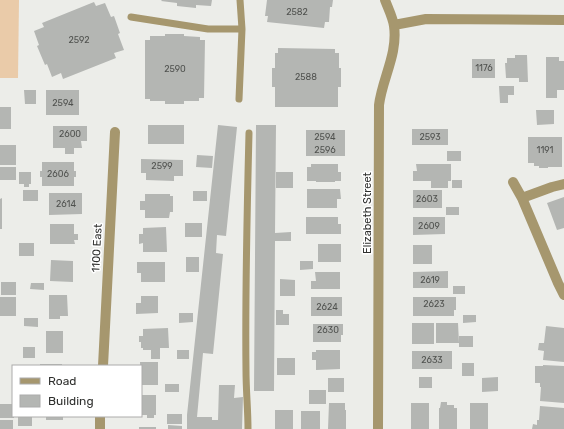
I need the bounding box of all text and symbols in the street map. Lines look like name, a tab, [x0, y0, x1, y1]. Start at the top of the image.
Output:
house number: 2582	[286, 7, 308, 17]
house number: 2592	[68, 35, 90, 45]
house number: 1176	[475, 63, 493, 73]
house number: 2590	[164, 64, 186, 74]
house number: 2588	[295, 72, 317, 82]
house number: 2594	[52, 98, 74, 108]
house number: 2600	[59, 129, 81, 139]
house number: 2594	[314, 132, 336, 142]
house number: 2593	[419, 132, 441, 142]
house number: 2596	[314, 145, 336, 155]
house number: 1191	[537, 145, 554, 155]
house number: 2599	[151, 161, 173, 171]
house number: 2606	[47, 169, 69, 179]
street label: Elizabeth Street	[361, 171, 374, 254]
house number: 2603	[416, 194, 438, 204]
house number: 2614	[56, 199, 76, 209]
house number: 2609	[418, 221, 440, 231]
street label: 1100 East	[89, 223, 105, 273]
house number: 2619	[420, 275, 440, 285]
house number: 2623	[423, 299, 445, 309]
house number: 2624	[316, 302, 338, 312]
house number: 2630	[317, 325, 339, 335]
house number: 2633	[421, 355, 443, 365]
legend	[12, 365, 142, 417]
text: Road	[48, 374, 76, 388]
text: Building	[48, 394, 94, 408]

